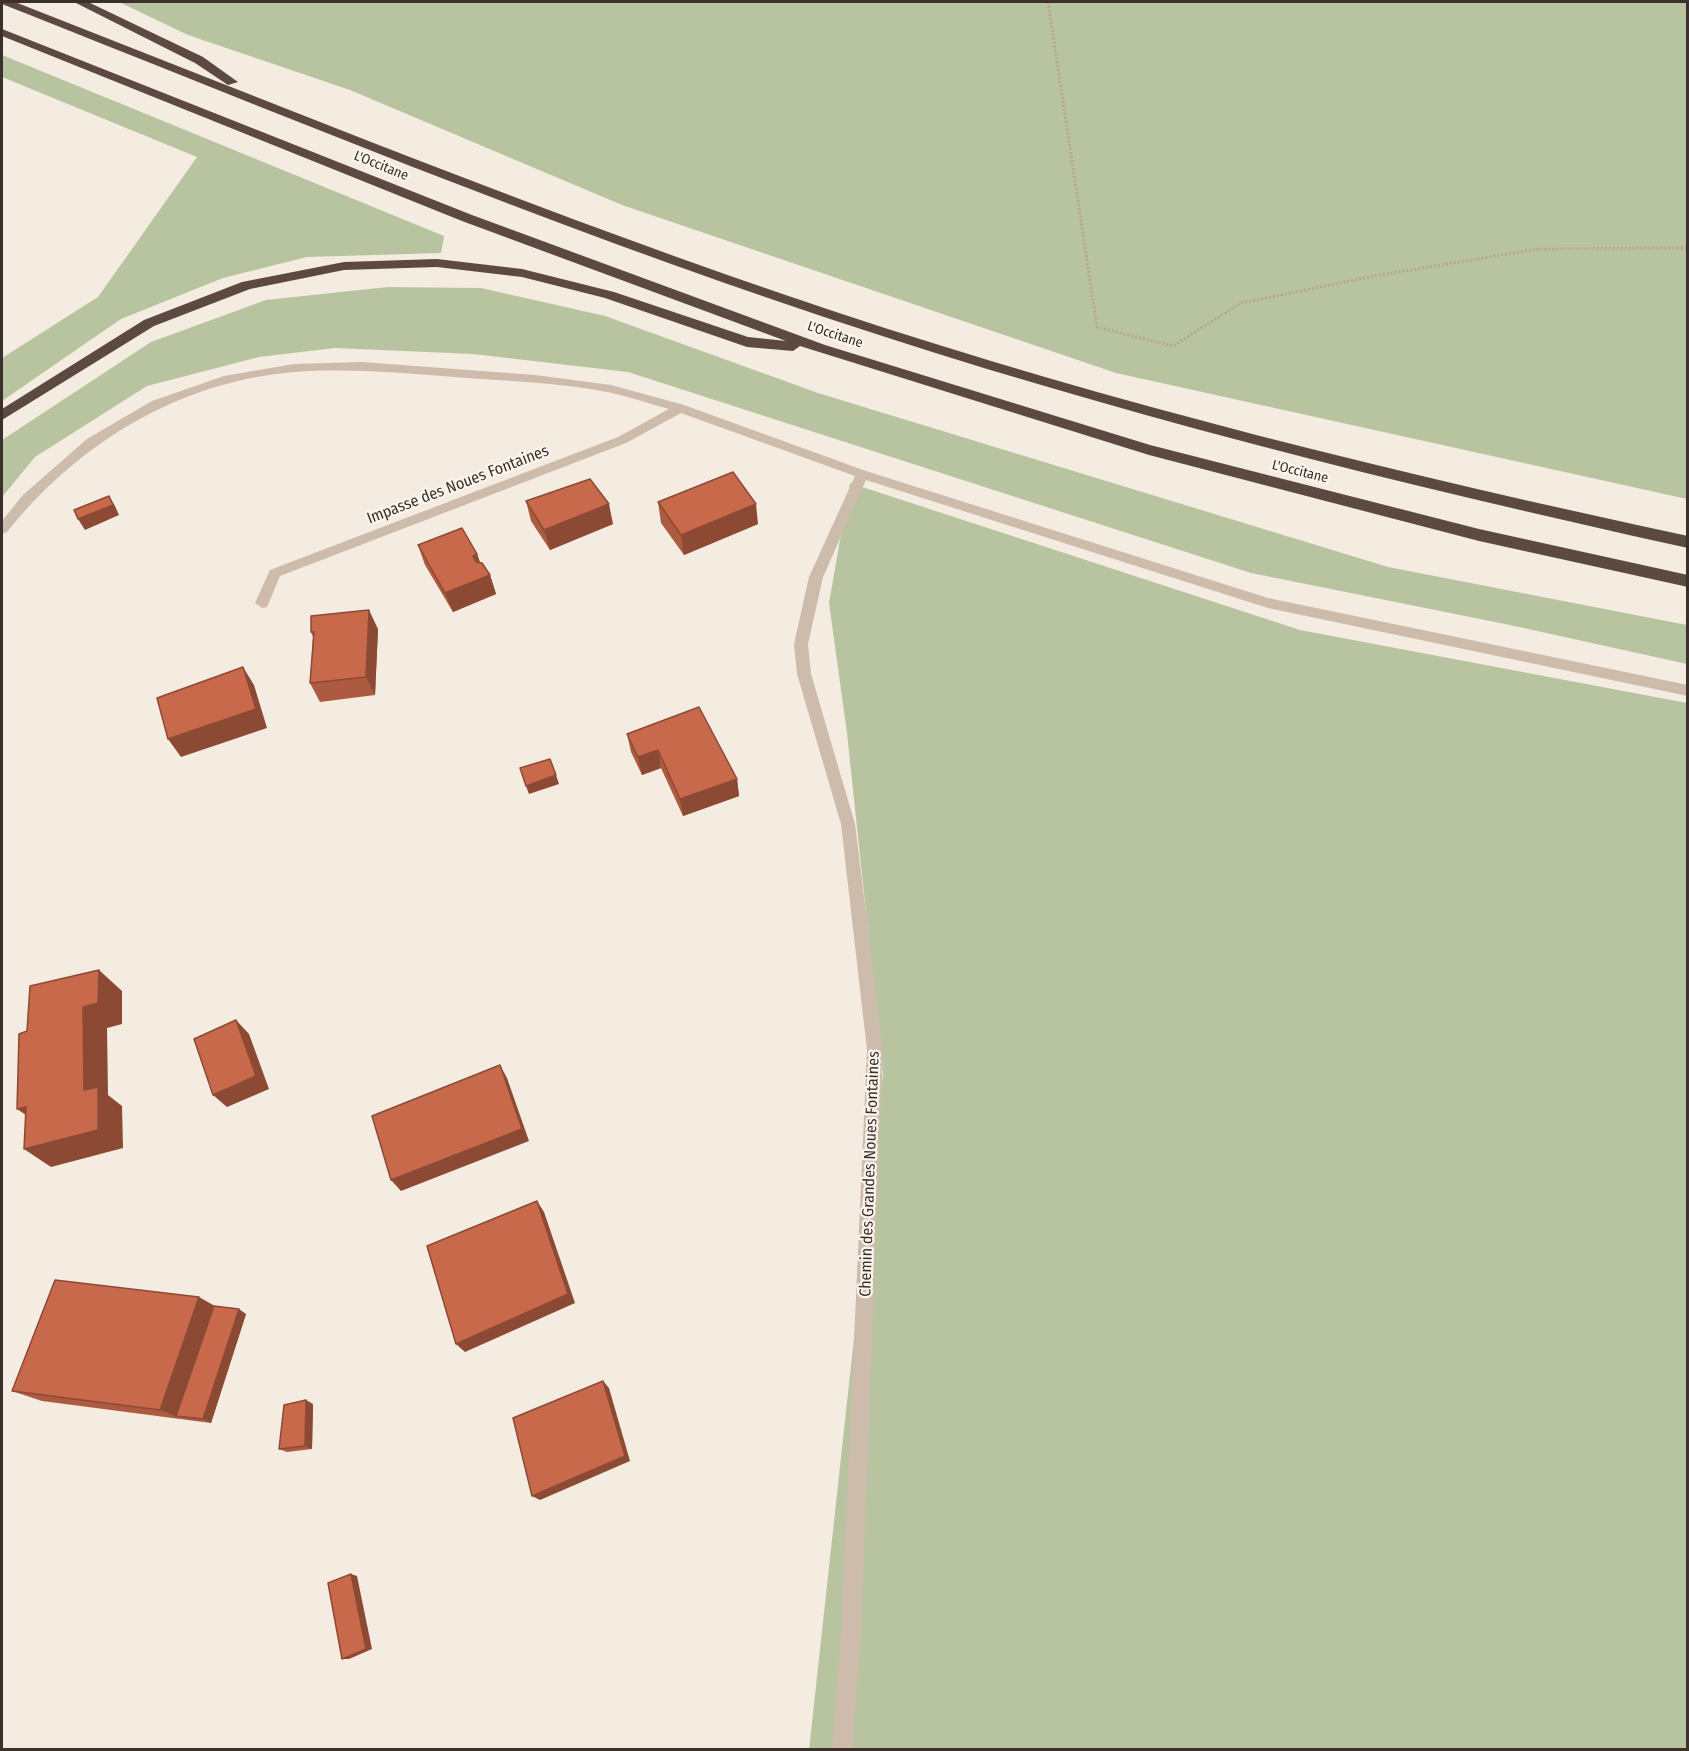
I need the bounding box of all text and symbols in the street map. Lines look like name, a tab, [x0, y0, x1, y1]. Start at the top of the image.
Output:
street label: L'Occitane	[351, 147, 411, 185]
street label: L'Occitane	[805, 318, 865, 352]
street label: Impasse des Noues Fontaines	[364, 441, 552, 529]
street label: L'Occitane	[1270, 457, 1330, 487]
street label: Chemin des Grandes Noues Fontaines	[856, 1051, 884, 1297]

